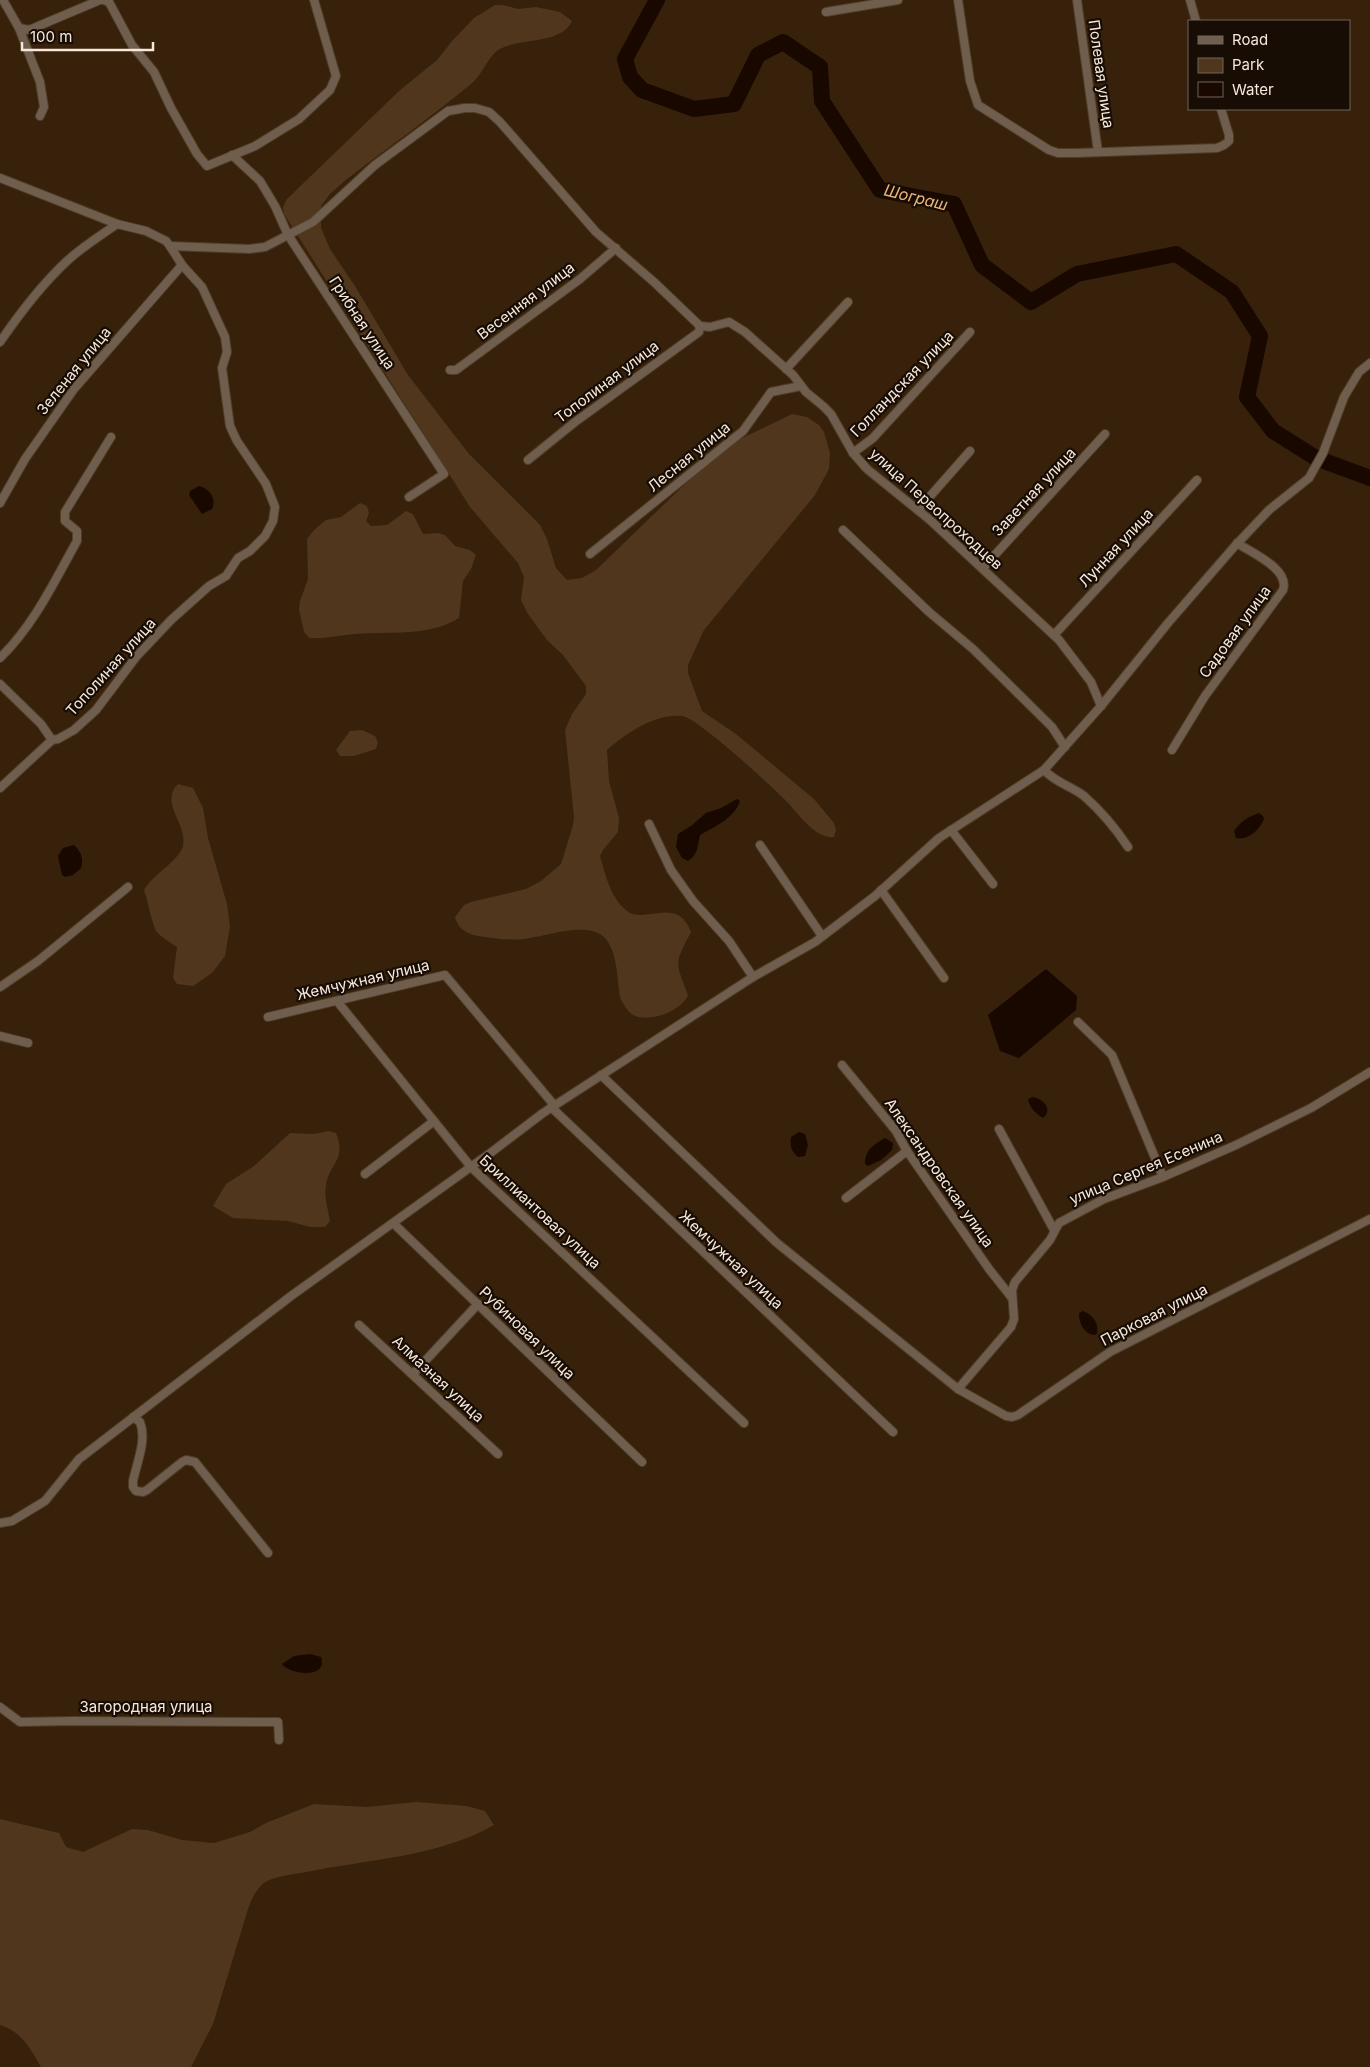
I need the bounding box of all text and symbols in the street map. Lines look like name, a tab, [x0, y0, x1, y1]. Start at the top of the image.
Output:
street label: Полевая улица	[1084, 18, 1119, 130]
scale bar	[22, 20, 154, 52]
legend	[1188, 20, 1350, 110]
text: 100 m	[30, 27, 72, 46]
text: Road	[1232, 30, 1268, 49]
text: Park	[1232, 55, 1265, 74]
text: Water	[1232, 80, 1274, 99]
water label: Шограш	[882, 179, 950, 215]
street label: Весенняя улица	[473, 258, 578, 343]
street label: Грибная улица	[325, 273, 400, 373]
street label: Зеленая улица	[32, 323, 115, 419]
street label: Голландская улица	[846, 326, 957, 441]
street label: Тополиная улица	[551, 336, 662, 427]
street label: Лесная улица	[643, 417, 734, 496]
street label: Заветная улица	[988, 443, 1080, 540]
street label: улица Первопроходцев	[866, 444, 1007, 573]
street label: Лунная улица	[1074, 504, 1157, 591]
street label: Садовая улица	[1195, 582, 1275, 682]
street label: Тополиная улица	[62, 614, 160, 720]
street label: Жемчужная улица	[295, 955, 431, 1004]
street label: Александровская улица	[881, 1094, 998, 1251]
street label: улица Сергея Есенина	[1066, 1127, 1225, 1208]
street label: Бриллиантовая улица	[476, 1150, 605, 1273]
street label: Жемчужная улица	[675, 1206, 787, 1313]
street label: Парковая улица	[1097, 1279, 1210, 1350]
street label: Рубиновая улица	[476, 1282, 579, 1383]
street label: Алмазная улица	[388, 1331, 488, 1426]
street label: Загородная улица	[79, 1697, 213, 1716]

